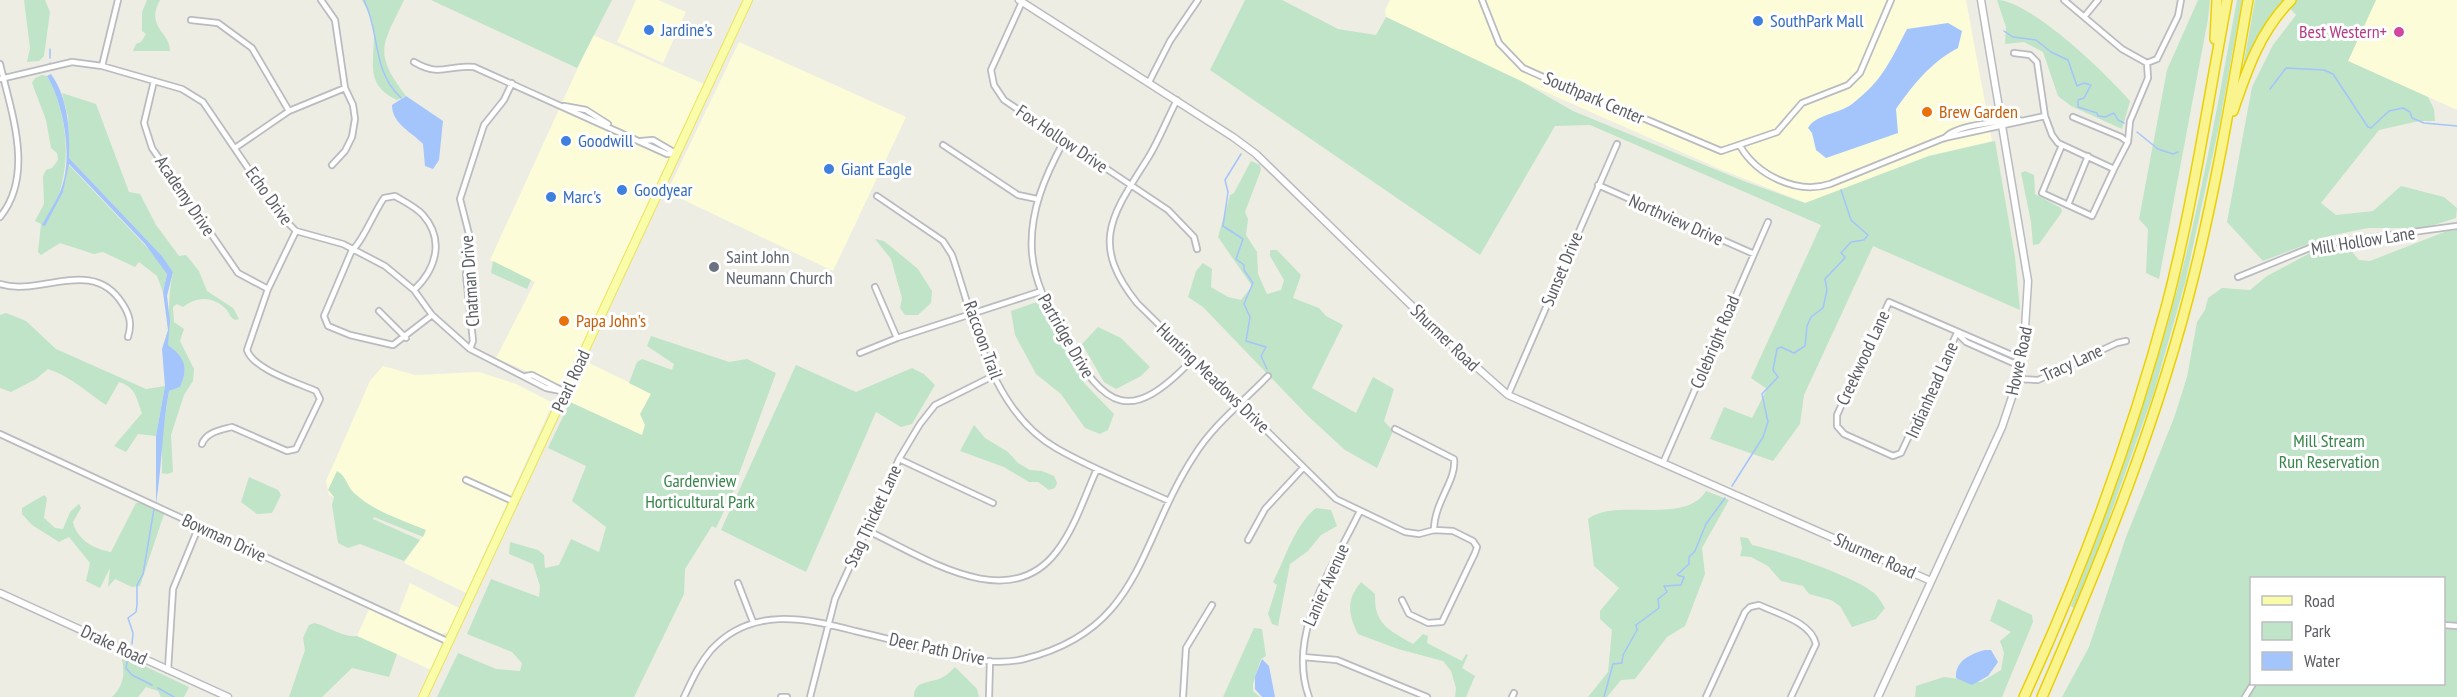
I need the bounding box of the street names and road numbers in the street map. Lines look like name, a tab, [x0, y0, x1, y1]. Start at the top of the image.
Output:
street label: Southpark Center	[1541, 66, 1648, 129]
street label: Fox Hollow Drive	[1012, 99, 1113, 178]
street label: Academy Drive	[150, 151, 221, 240]
street label: Echo Drive	[241, 162, 298, 229]
street label: Northview Drive	[1626, 189, 1727, 251]
street label: Mill Hollow Lane	[2309, 221, 2417, 260]
street label: Sunset Drive	[1536, 228, 1587, 309]
street label: Chatman Drive	[455, 235, 484, 328]
street label: Partridge Drive	[1033, 290, 1100, 382]
street label: Colebright Road	[1685, 292, 1744, 392]
street label: Raccoon Trail	[959, 298, 1009, 383]
street label: Shurmer Road	[1406, 299, 1485, 376]
street label: Creekwood Lane	[1831, 307, 1895, 409]
street label: Hunting Meadows Drive	[1152, 318, 1275, 437]
street label: Howe Road	[2000, 324, 2037, 397]
street label: Indianhead Lane	[1900, 338, 1963, 441]
street label: Tracy Lane	[2038, 338, 2106, 387]
street label: Pearl Road	[546, 346, 595, 416]
street label: Stag Thicket Lane	[839, 461, 906, 571]
street label: Bowman Drive	[179, 508, 270, 567]
street label: Shurmer Road	[1831, 527, 1920, 584]
street label: Lanier Avenue	[1297, 540, 1354, 629]
street label: Drake Road	[77, 619, 151, 670]
street label: Deer Path Drive	[887, 627, 987, 670]

